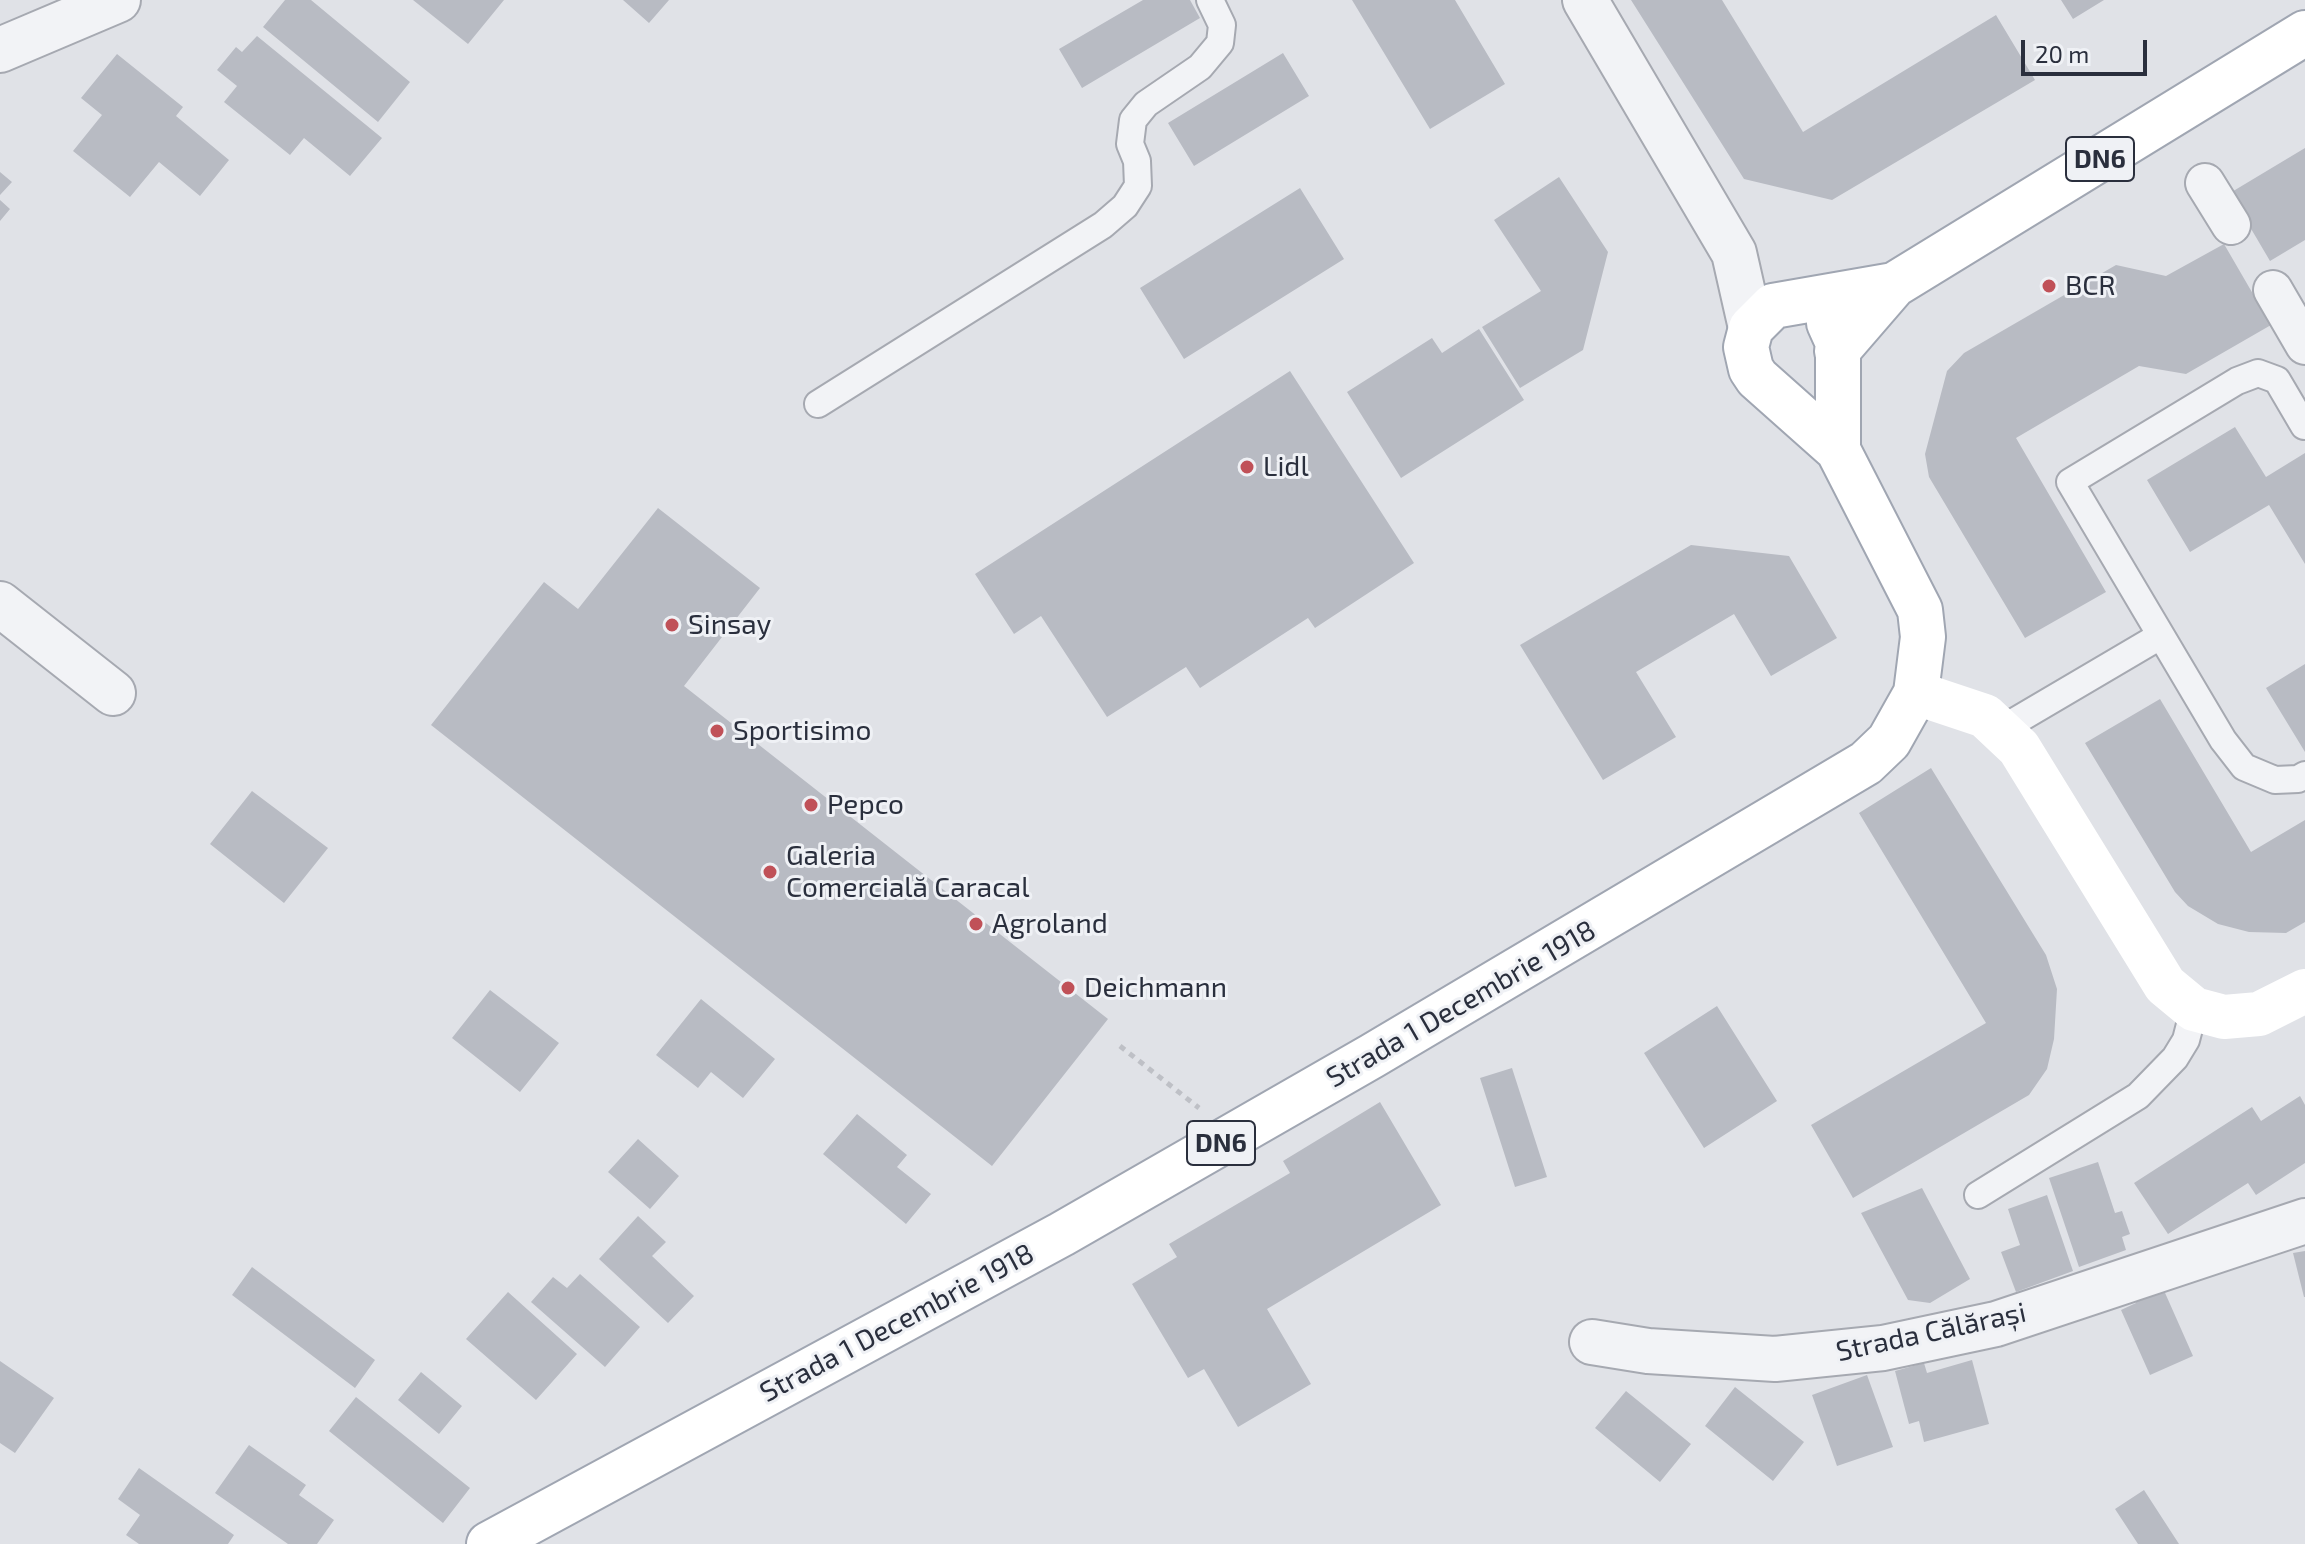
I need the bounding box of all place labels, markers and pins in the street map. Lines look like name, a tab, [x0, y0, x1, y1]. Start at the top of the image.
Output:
place label: BCR	[2065, 269, 2116, 303]
marker: BCR	[2040, 277, 2058, 295]
place label: Lidl	[1263, 450, 1309, 484]
marker: Lidl	[1238, 458, 1256, 476]
place label: Sinsay	[688, 608, 771, 642]
marker: Sinsay	[663, 616, 681, 634]
place label: Sportisimo	[733, 714, 871, 748]
marker: Sportisimo	[708, 722, 726, 740]
place label: Pepco	[827, 788, 904, 822]
marker: Pepco	[802, 796, 820, 814]
place label: Galeria Comercială Caracal	[786, 839, 1030, 905]
marker: Galeria Comercială Caracal	[761, 863, 779, 881]
place label: Agroland	[992, 907, 1108, 941]
marker: Agroland	[967, 915, 985, 933]
place label: Deichmann	[1084, 971, 1227, 1005]
marker: Deichmann	[1059, 979, 1077, 997]

